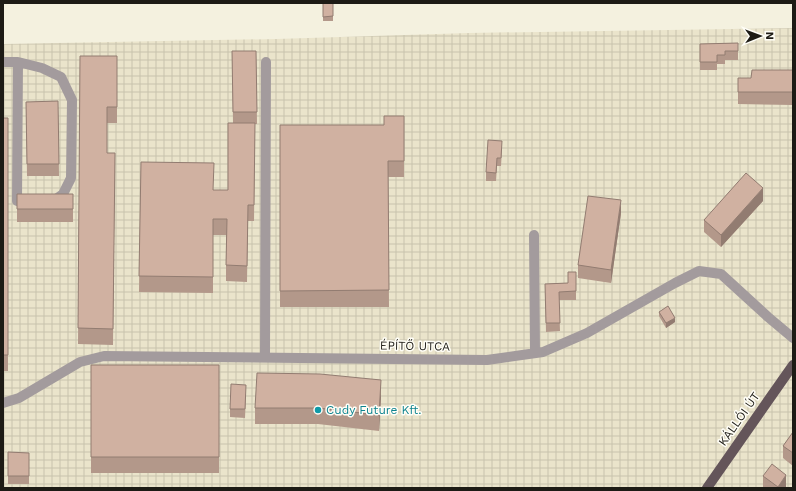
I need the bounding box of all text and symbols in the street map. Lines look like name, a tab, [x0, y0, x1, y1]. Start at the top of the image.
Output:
north arrow	[740, 16, 780, 56]
text: N	[763, 32, 776, 40]
street label: ÉPÍTŐ UTCA	[380, 338, 450, 354]
street label: KÁLLÓI ÚT	[715, 389, 763, 449]
place label: Cudy Future Kft.	[326, 403, 422, 417]
marker: Cudy Future Kft.	[313, 405, 323, 415]

